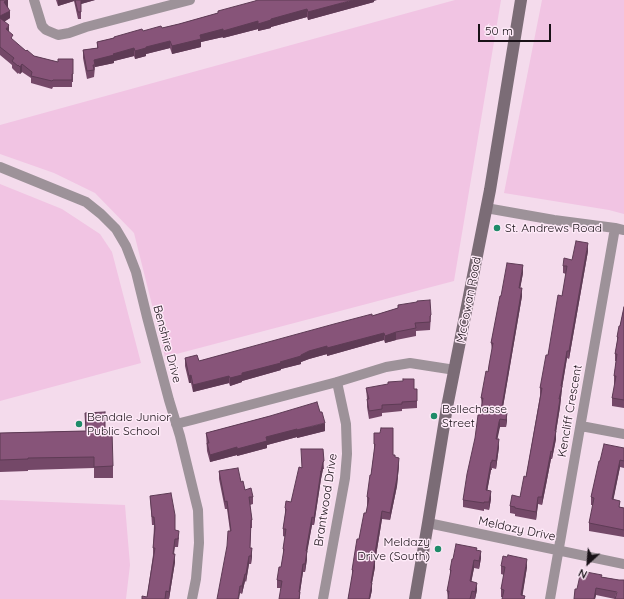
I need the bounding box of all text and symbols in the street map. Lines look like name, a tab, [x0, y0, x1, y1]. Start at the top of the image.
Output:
scale bar	[480, 16, 553, 42]
text: 50 m	[485, 23, 513, 38]
place label: St. Andrews Road	[505, 221, 602, 235]
marker: St. Andrews Road	[492, 223, 502, 233]
street label: McCowan Road	[454, 256, 484, 344]
street label: Benshire Drive	[150, 304, 184, 384]
street label: Kencliff Crescent	[555, 364, 585, 458]
place label: Bellechasse Street	[442, 402, 507, 430]
place label: Bendale Junior Public School	[87, 410, 171, 438]
marker: Bellechasse Street	[429, 411, 439, 421]
marker: Bendale Junior Public School	[74, 419, 84, 429]
street label: Brantwood Drive	[312, 452, 340, 548]
street label: Meldazy Drive	[477, 514, 557, 544]
place label: Meldazy Drive (South)	[357, 535, 430, 563]
north arrow	[568, 543, 608, 583]
marker: Meldazy Drive (South)	[433, 544, 443, 554]
text: N	[576, 566, 589, 582]

